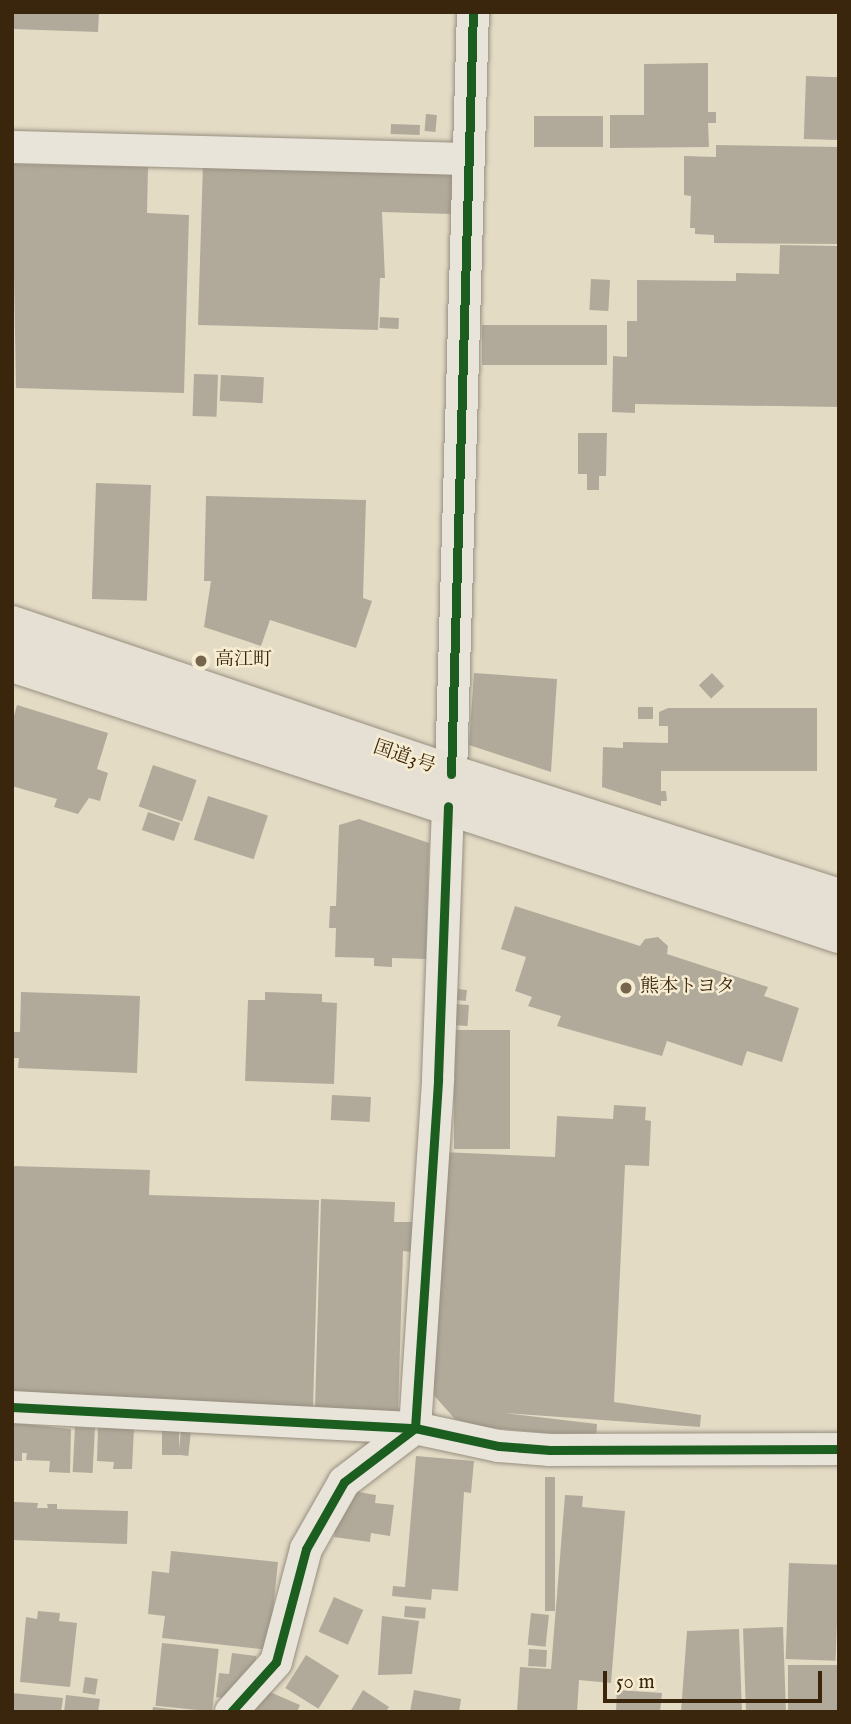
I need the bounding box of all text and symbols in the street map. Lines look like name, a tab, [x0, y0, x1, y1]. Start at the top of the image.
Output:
place label: 高江町	[215, 650, 272, 672]
marker: 高江町	[193, 653, 209, 669]
street label: 国道3号	[370, 737, 438, 779]
place label: 熊本トヨタ	[640, 977, 735, 999]
marker: 熊本トヨタ	[618, 980, 634, 996]
scale bar	[606, 1658, 825, 1702]
text: 50 m	[616, 1669, 655, 1696]

